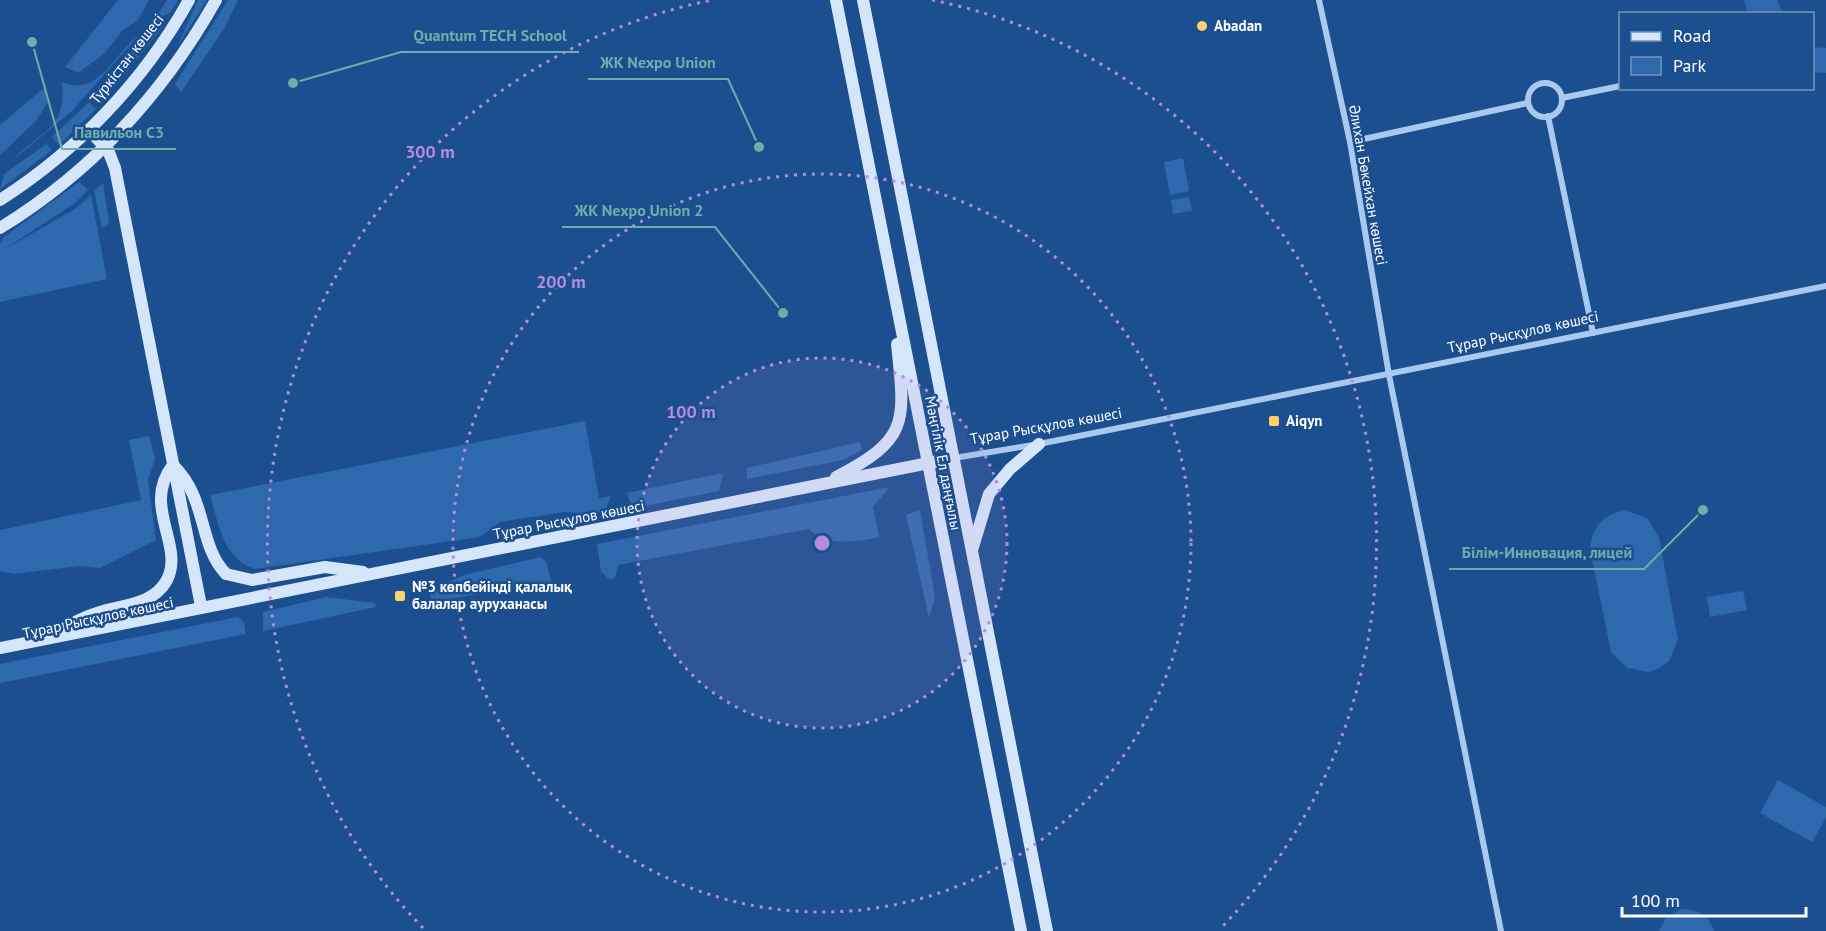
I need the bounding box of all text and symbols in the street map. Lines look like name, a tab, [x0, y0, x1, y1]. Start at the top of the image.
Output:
street label: Түркістан көшесі	[85, 10, 168, 108]
legend	[1619, 12, 1814, 90]
place label: Abadan	[1214, 16, 1262, 35]
callout: Quantum TECH School	[401, 18, 579, 52]
marker: Abadan	[1195, 19, 1209, 33]
text: Road	[1673, 24, 1711, 47]
text: Quantum TECH School	[413, 25, 567, 45]
callout: ЖК Nexpo Union	[588, 45, 728, 79]
text: ЖК Nexpo Union	[599, 52, 716, 72]
text: Park	[1673, 54, 1706, 77]
street label: Әлихан Бөкейхан көшесі	[1345, 103, 1392, 267]
callout: Павильон С3	[62, 115, 176, 149]
text: Павильон С3	[74, 122, 164, 142]
text: 300 m	[405, 140, 455, 163]
callout: ЖК Nexpo Union 2	[562, 193, 715, 227]
text: ЖК Nexpo Union 2	[574, 200, 703, 220]
text: 200 m	[536, 270, 586, 293]
street label: Тұрар Рысқұлов көшесі	[1446, 306, 1600, 357]
street label: Мәңгілік Ел даңғылы	[921, 394, 966, 532]
text: 100 m	[666, 400, 716, 423]
street label: Тұрар Рысқұлов көшесі	[968, 403, 1123, 448]
place label: Aiqyn	[1286, 411, 1323, 430]
marker: Aiqyn	[1267, 414, 1281, 428]
street label: Тұрар Рысқұлов көшесі	[491, 495, 646, 544]
centre of rings	[812, 533, 832, 553]
callout: Білім-Инновация, лицей	[1449, 535, 1644, 569]
text: Білім-Инновация, лицей	[1462, 542, 1632, 562]
place label: №3 көпбейінді қалалық балалар ауруханасы	[412, 577, 572, 613]
marker: №3 көпбейінді қалалық балалар ауруханасы	[393, 589, 407, 603]
street label: Тұрар Рысқұлов көшесі	[21, 592, 175, 643]
scale bar	[1622, 880, 1806, 918]
text: 100 m	[1631, 889, 1680, 912]

